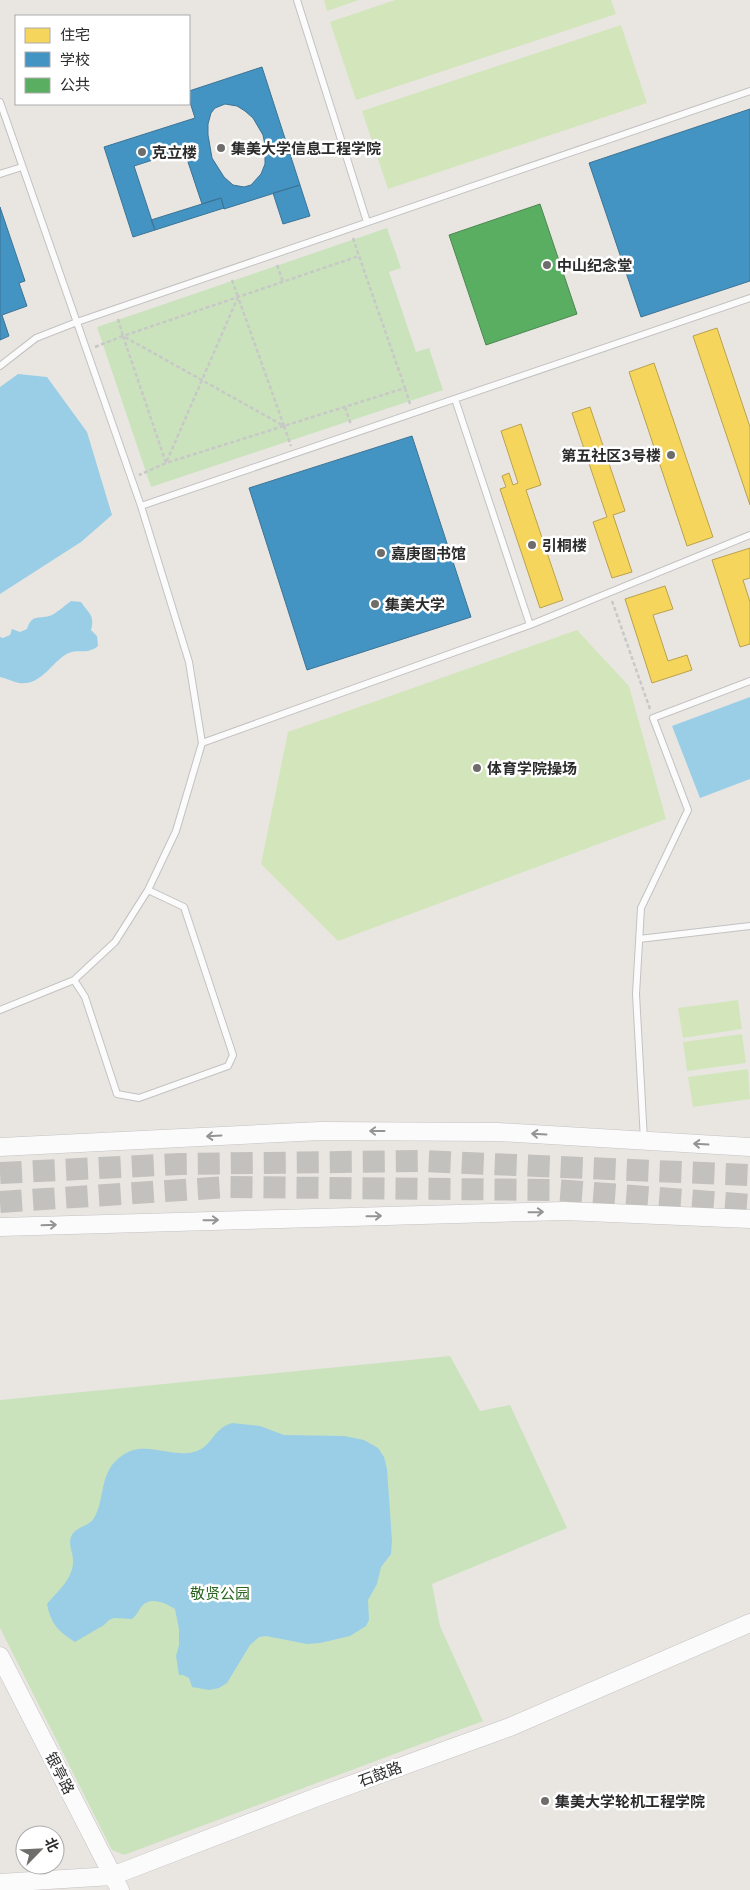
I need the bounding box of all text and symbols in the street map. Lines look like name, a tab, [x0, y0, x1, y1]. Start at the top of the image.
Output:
legend	[15, 15, 190, 105]
text: 住宅	[60, 25, 90, 44]
text: 学校	[60, 50, 90, 69]
text: 公共	[60, 75, 90, 94]
place label: 集美大学信息工程学院	[230, 139, 381, 158]
marker: 集美大学信息工程学院	[215, 142, 227, 154]
place label: 克立楼	[152, 143, 197, 162]
marker: 克立楼	[136, 146, 148, 158]
place label: 中山纪念堂	[557, 256, 632, 275]
marker: 中山纪念堂	[541, 259, 553, 271]
place label: 第五社区3号楼	[561, 446, 661, 465]
marker: 第五社区3号楼	[665, 449, 677, 461]
place label: 引桐楼	[542, 536, 587, 555]
marker: 引桐楼	[526, 539, 538, 551]
place label: 嘉庚图书馆	[391, 544, 466, 563]
marker: 嘉庚图书馆	[375, 547, 387, 559]
place label: 集美大学	[384, 595, 445, 614]
marker: 集美大学	[369, 598, 381, 610]
place label: 体育学院操场	[487, 759, 577, 778]
marker: 体育学院操场	[471, 762, 483, 774]
one-way arrow	[369, 1126, 385, 1136]
one-way arrow	[531, 1130, 547, 1139]
one-way arrow	[207, 1132, 223, 1141]
one-way arrow	[694, 1140, 710, 1149]
one-way arrow	[528, 1207, 544, 1217]
one-way arrow	[365, 1211, 381, 1221]
one-way arrow	[203, 1216, 219, 1225]
one-way arrow	[40, 1220, 56, 1229]
park label: 敬贤公园	[190, 1584, 250, 1603]
street label: 银亭路	[41, 1749, 79, 1797]
street label: 石鼓路	[356, 1757, 404, 1791]
place label: 集美大学轮机工程学院	[554, 1792, 705, 1811]
marker: 集美大学轮机工程学院	[539, 1795, 551, 1807]
north arrow	[15, 1825, 65, 1875]
text: 北	[42, 1835, 63, 1854]

